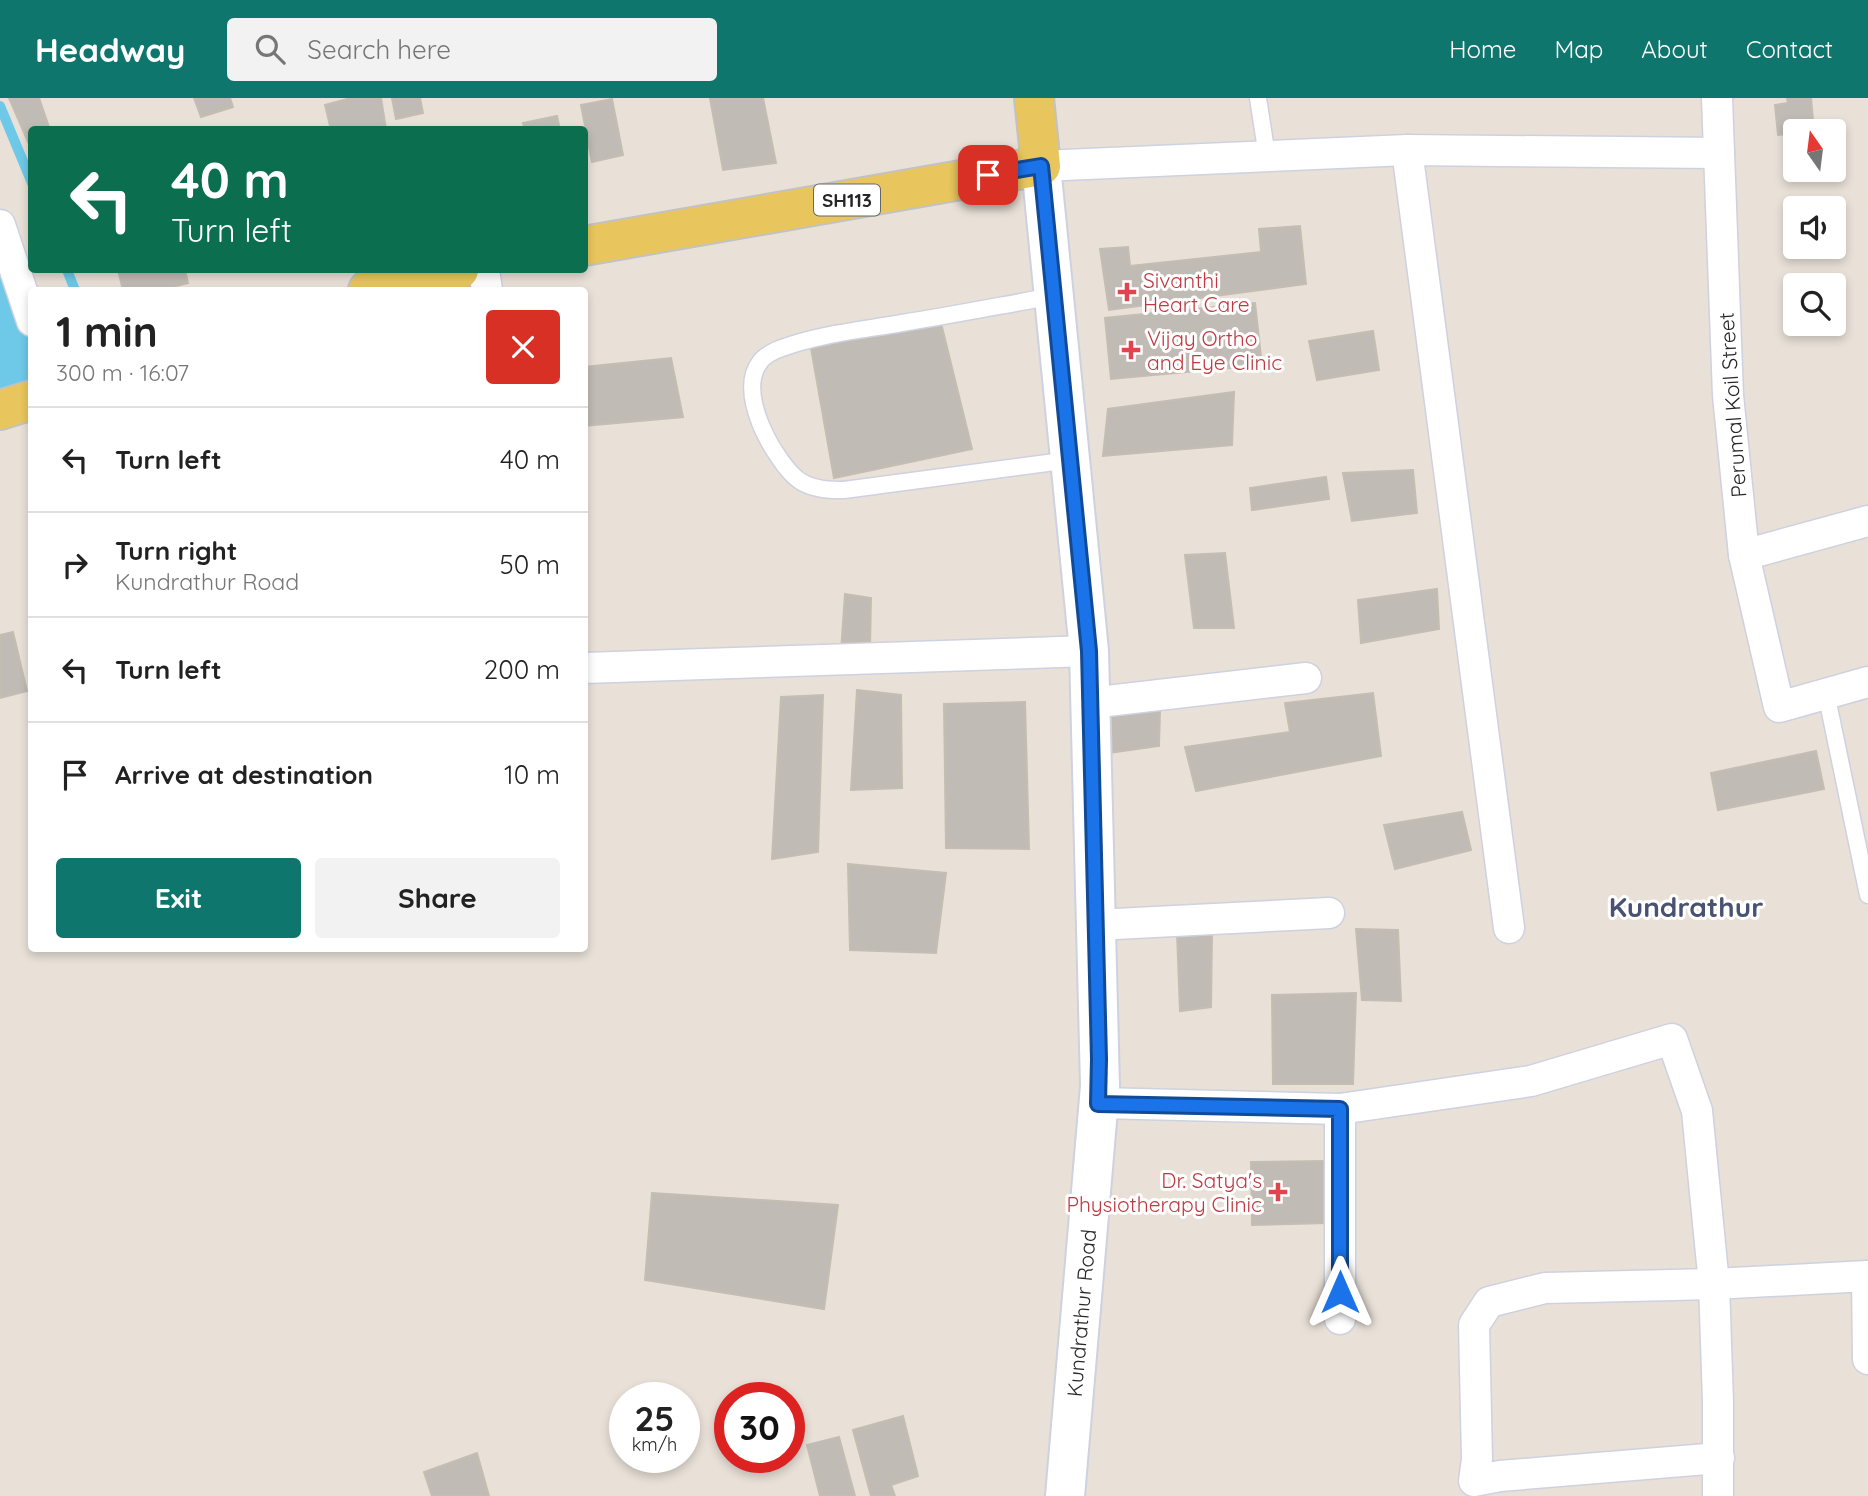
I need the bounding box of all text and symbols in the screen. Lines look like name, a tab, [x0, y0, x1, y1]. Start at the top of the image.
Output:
search box	[227, 18, 717, 81]
text: Headway	[35, 29, 185, 70]
icon: search	[251, 30, 289, 68]
text: Search here	[307, 33, 451, 66]
text: Home	[1449, 34, 1516, 64]
text: Map	[1554, 34, 1603, 64]
text: About	[1641, 34, 1708, 64]
text: Contact	[1746, 34, 1833, 64]
north arrow	[1783, 119, 1846, 182]
map controls	[1783, 119, 1846, 336]
pin	[958, 145, 1018, 205]
text: 40 m	[171, 149, 289, 210]
icon: left	[56, 154, 147, 245]
icon: arrive	[969, 156, 1007, 194]
road number: SH113	[814, 184, 880, 216]
button: sound	[1783, 196, 1846, 259]
text: Turn left	[171, 210, 292, 250]
place label: Sivanthi Heart Care	[1143, 267, 1250, 317]
button: search	[1783, 273, 1846, 336]
marker: Sivanthi Heart Care	[1117, 282, 1137, 302]
text: 1 min	[56, 305, 158, 358]
button: close	[486, 310, 560, 384]
street label: Perumal Koil Street	[1713, 312, 1751, 498]
place label: Vijay Ortho and Eye Clinic	[1147, 325, 1282, 375]
marker: Vijay Ortho and Eye Clinic	[1121, 340, 1141, 360]
text: 300 m · 16:07	[56, 358, 189, 387]
icon: left	[56, 441, 94, 479]
text: Turn left	[115, 443, 222, 476]
text: 40 m	[500, 443, 560, 476]
text: Turn right	[115, 534, 237, 567]
icon: right	[56, 546, 94, 584]
text: 50 m	[500, 548, 560, 581]
text: Kundrathur Road	[115, 567, 299, 596]
icon: left	[56, 651, 94, 689]
text: Turn left	[115, 653, 222, 686]
text: 200 m	[484, 653, 560, 686]
icon: arrive	[56, 756, 94, 794]
text: Arrive at destination	[115, 758, 373, 791]
text: 10 m	[504, 758, 560, 791]
button: Exit	[56, 858, 301, 938]
button: Share	[315, 858, 560, 938]
district label: Kundrathur	[1609, 889, 1763, 924]
place label: Dr. Satya's Physiotherapy Clinic	[1067, 1167, 1262, 1217]
marker: Dr. Satya's Physiotherapy Clinic	[1268, 1182, 1288, 1202]
street label: Kundrathur Road	[1061, 1228, 1101, 1398]
position arrow	[1303, 1255, 1377, 1329]
speed limit sign: 30	[714, 1382, 805, 1473]
text: 25	[634, 1396, 675, 1440]
text: km/h	[632, 1433, 677, 1456]

